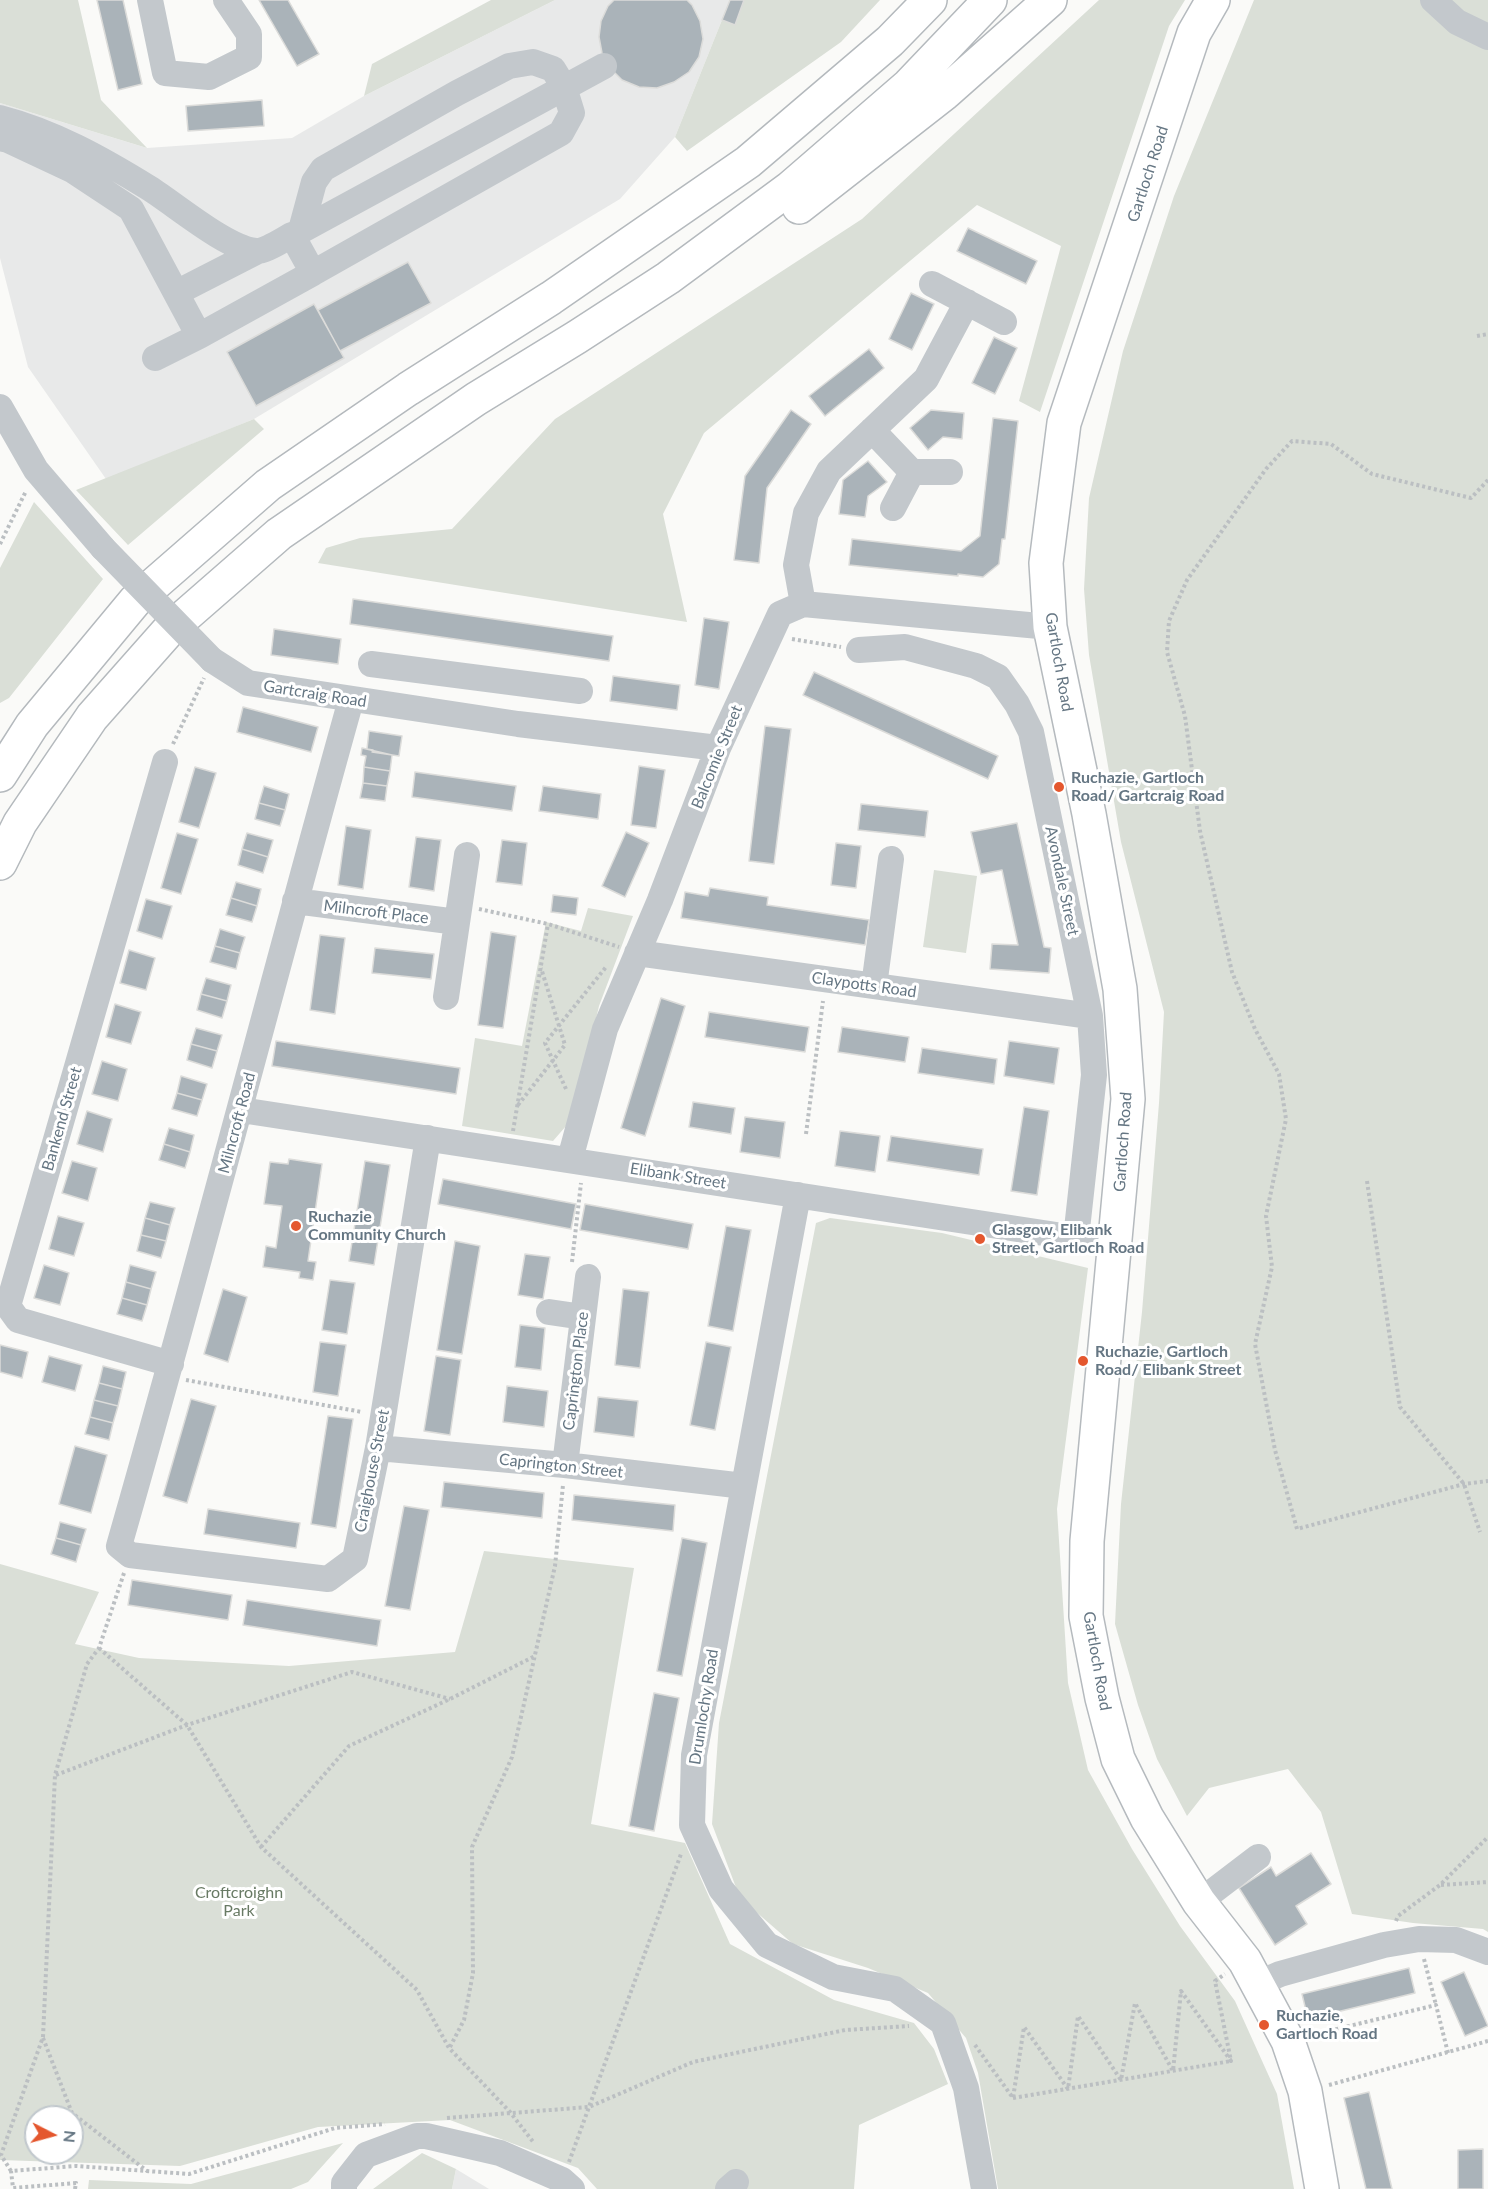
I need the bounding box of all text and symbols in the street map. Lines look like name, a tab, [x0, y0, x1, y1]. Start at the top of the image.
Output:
street label: Gartloch Road	[1123, 123, 1173, 225]
street label: Gartloch Road	[1041, 611, 1077, 713]
street label: Gartcraig Road	[262, 676, 368, 712]
street label: Balcomie Street	[687, 702, 747, 812]
place label: Ruchazie, Gartloch Road/ Gartcraig Road	[1071, 768, 1224, 806]
marker: Ruchazie, Gartloch Road/ Gartcraig Road	[1052, 780, 1066, 794]
street label: Avondale Street	[1041, 824, 1083, 938]
street label: Milncroft Place	[322, 896, 430, 928]
street label: Claypotts Road	[810, 968, 918, 1002]
street label: Bankend Street	[38, 1065, 86, 1173]
street label: Milncroft Road	[214, 1070, 260, 1176]
street label: Gartloch Road	[1110, 1091, 1136, 1193]
street label: Elibank Street	[629, 1159, 727, 1193]
place label: Ruchazie Community Church	[308, 1207, 446, 1245]
marker: Ruchazie Community Church	[289, 1219, 303, 1233]
place label: Glasgow, Elibank Street, Gartloch Road	[992, 1220, 1144, 1258]
marker: Glasgow, Elibank Street, Gartloch Road	[973, 1232, 987, 1246]
street label: Caprington Place	[559, 1311, 593, 1431]
place label: Ruchazie, Gartloch Road/ Elibank Street	[1095, 1342, 1241, 1380]
marker: Ruchazie, Gartloch Road/ Elibank Street	[1076, 1354, 1090, 1368]
street label: Craighouse Street	[351, 1408, 393, 1534]
street label: Caprington Street	[498, 1450, 624, 1482]
street label: Gartloch Road	[1079, 1610, 1115, 1712]
street label: Drumlochy Road	[685, 1648, 723, 1766]
park label: Croftcroighn Park	[195, 1883, 283, 1921]
place label: Ruchazie, Gartloch Road	[1276, 2006, 1378, 2044]
marker: Ruchazie, Gartloch Road	[1257, 2018, 1271, 2032]
north arrow	[24, 2105, 84, 2165]
text: N	[60, 2130, 81, 2144]

